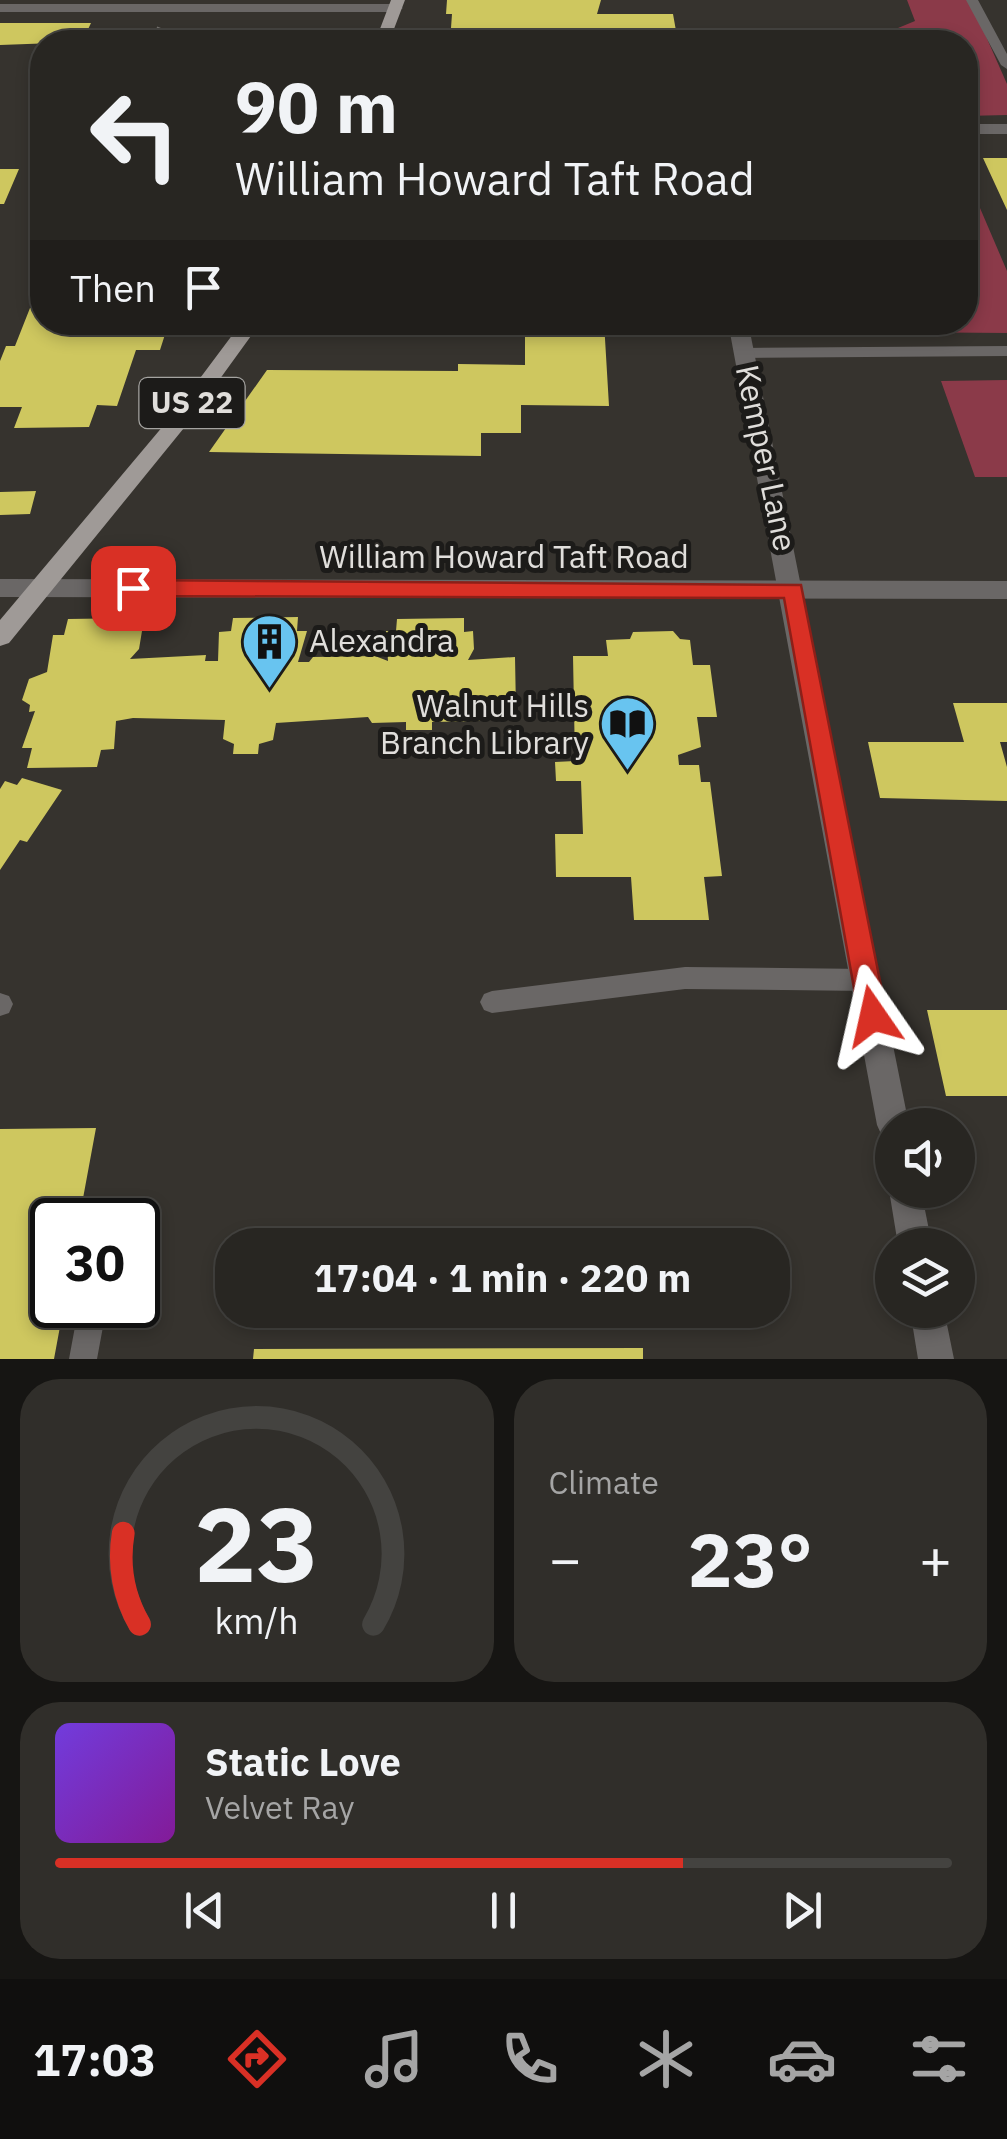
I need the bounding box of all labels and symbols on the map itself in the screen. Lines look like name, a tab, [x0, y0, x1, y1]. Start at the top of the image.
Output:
street label: Kemper Lane	[727, 361, 807, 555]
road number: US 22	[140, 378, 244, 428]
street label: William Howard Taft Road	[319, 535, 689, 577]
pin	[91, 546, 176, 631]
building icon: Alexandra	[240, 611, 300, 690]
place label: Alexandra	[309, 619, 454, 661]
place label: Walnut Hills Branch Library	[380, 684, 589, 763]
library icon: Walnut Hills Branch Library	[598, 694, 658, 773]
position arrow	[821, 964, 925, 1068]
speed limit sign: 30	[30, 1198, 160, 1328]

